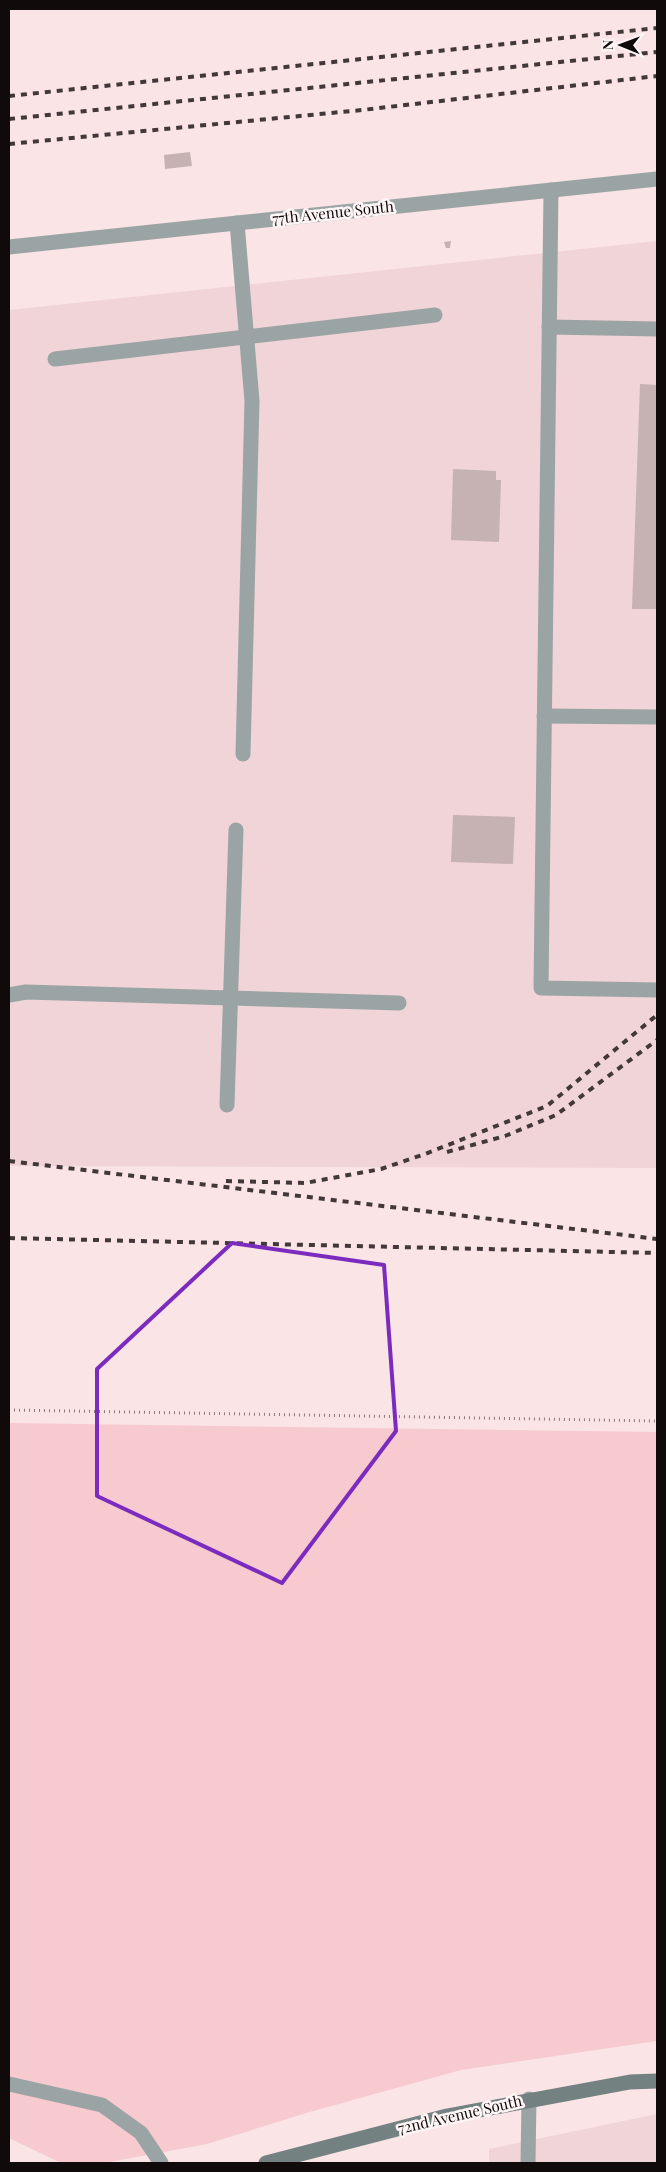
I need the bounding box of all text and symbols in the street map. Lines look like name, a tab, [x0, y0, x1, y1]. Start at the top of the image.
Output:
north arrow	[596, 20, 646, 70]
text: N	[598, 40, 617, 50]
street label: 77th Avenue South	[271, 196, 395, 228]
street label: 72nd Avenue South	[396, 2090, 524, 2138]

